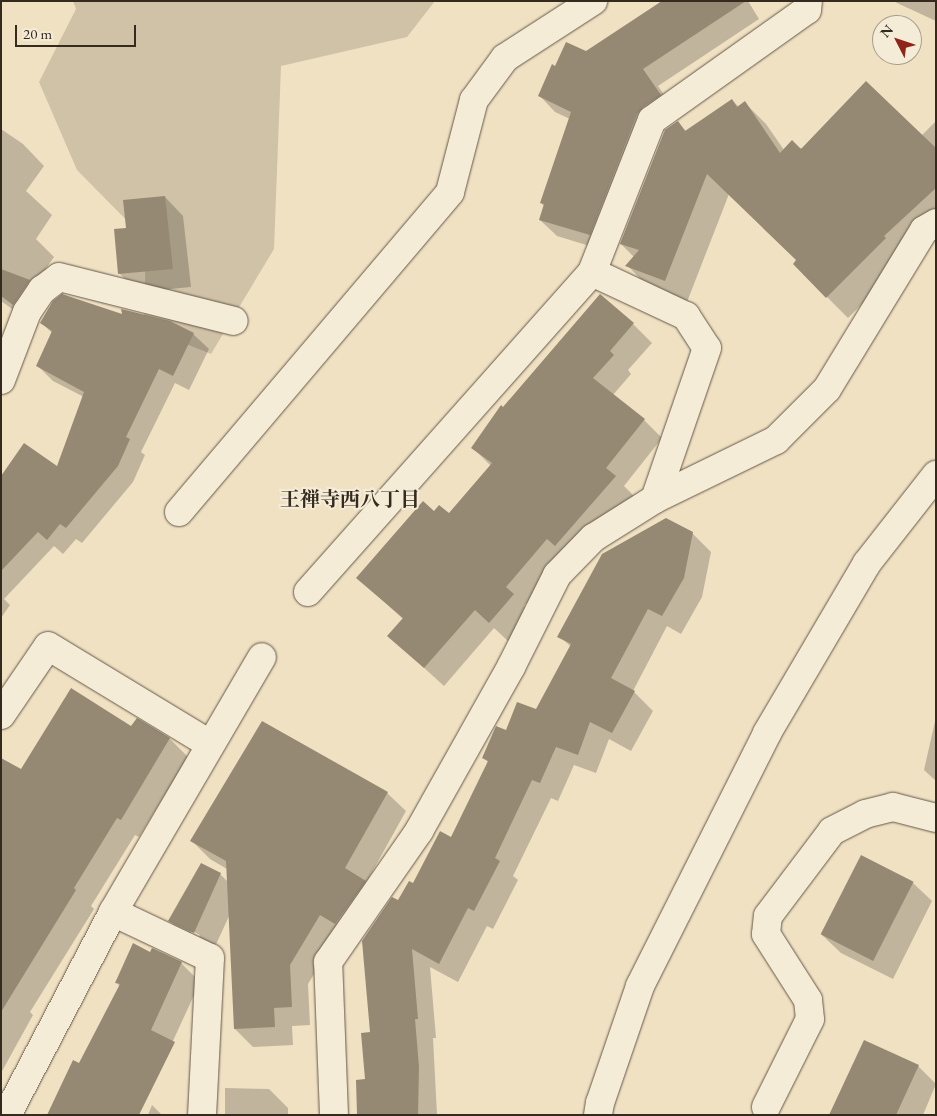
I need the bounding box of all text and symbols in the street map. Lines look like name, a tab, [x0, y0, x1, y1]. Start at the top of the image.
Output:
scale bar	[18, 15, 139, 47]
north arrow	[872, 15, 922, 65]
text: N	[876, 21, 897, 41]
text: 20 m	[23, 24, 52, 43]
district label: 王禅寺西八丁目	[280, 487, 420, 511]

